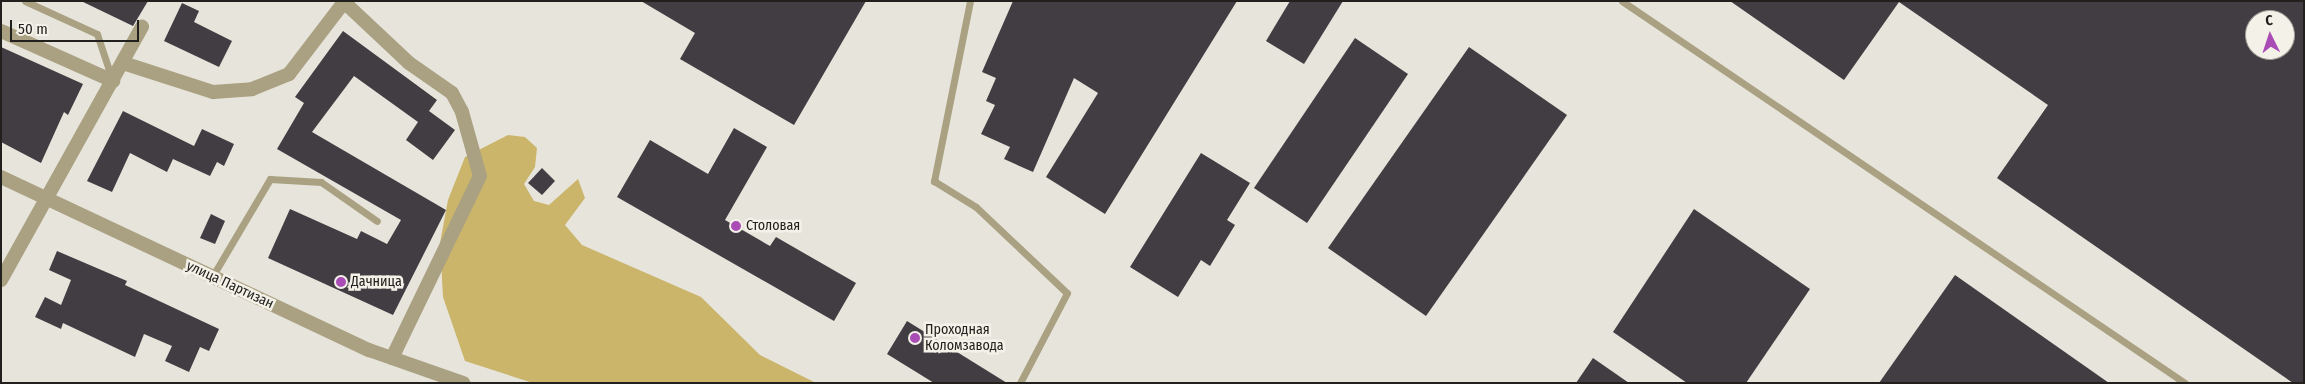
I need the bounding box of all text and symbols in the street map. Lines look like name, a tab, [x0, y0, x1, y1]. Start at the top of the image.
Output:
scale bar	[12, 10, 141, 42]
north arrow	[2245, 10, 2295, 60]
text: С	[2265, 12, 2273, 29]
text: 50 m	[18, 20, 48, 38]
place label: Столовая	[746, 218, 800, 234]
marker: Столовая	[730, 220, 742, 232]
street label: улица Партизан	[184, 257, 276, 313]
place label: Дачница	[351, 274, 402, 290]
marker: Дачница	[335, 276, 347, 288]
place label: Проходная Коломзавода	[925, 322, 1004, 354]
marker: Проходная Коломзавода	[909, 332, 921, 344]

